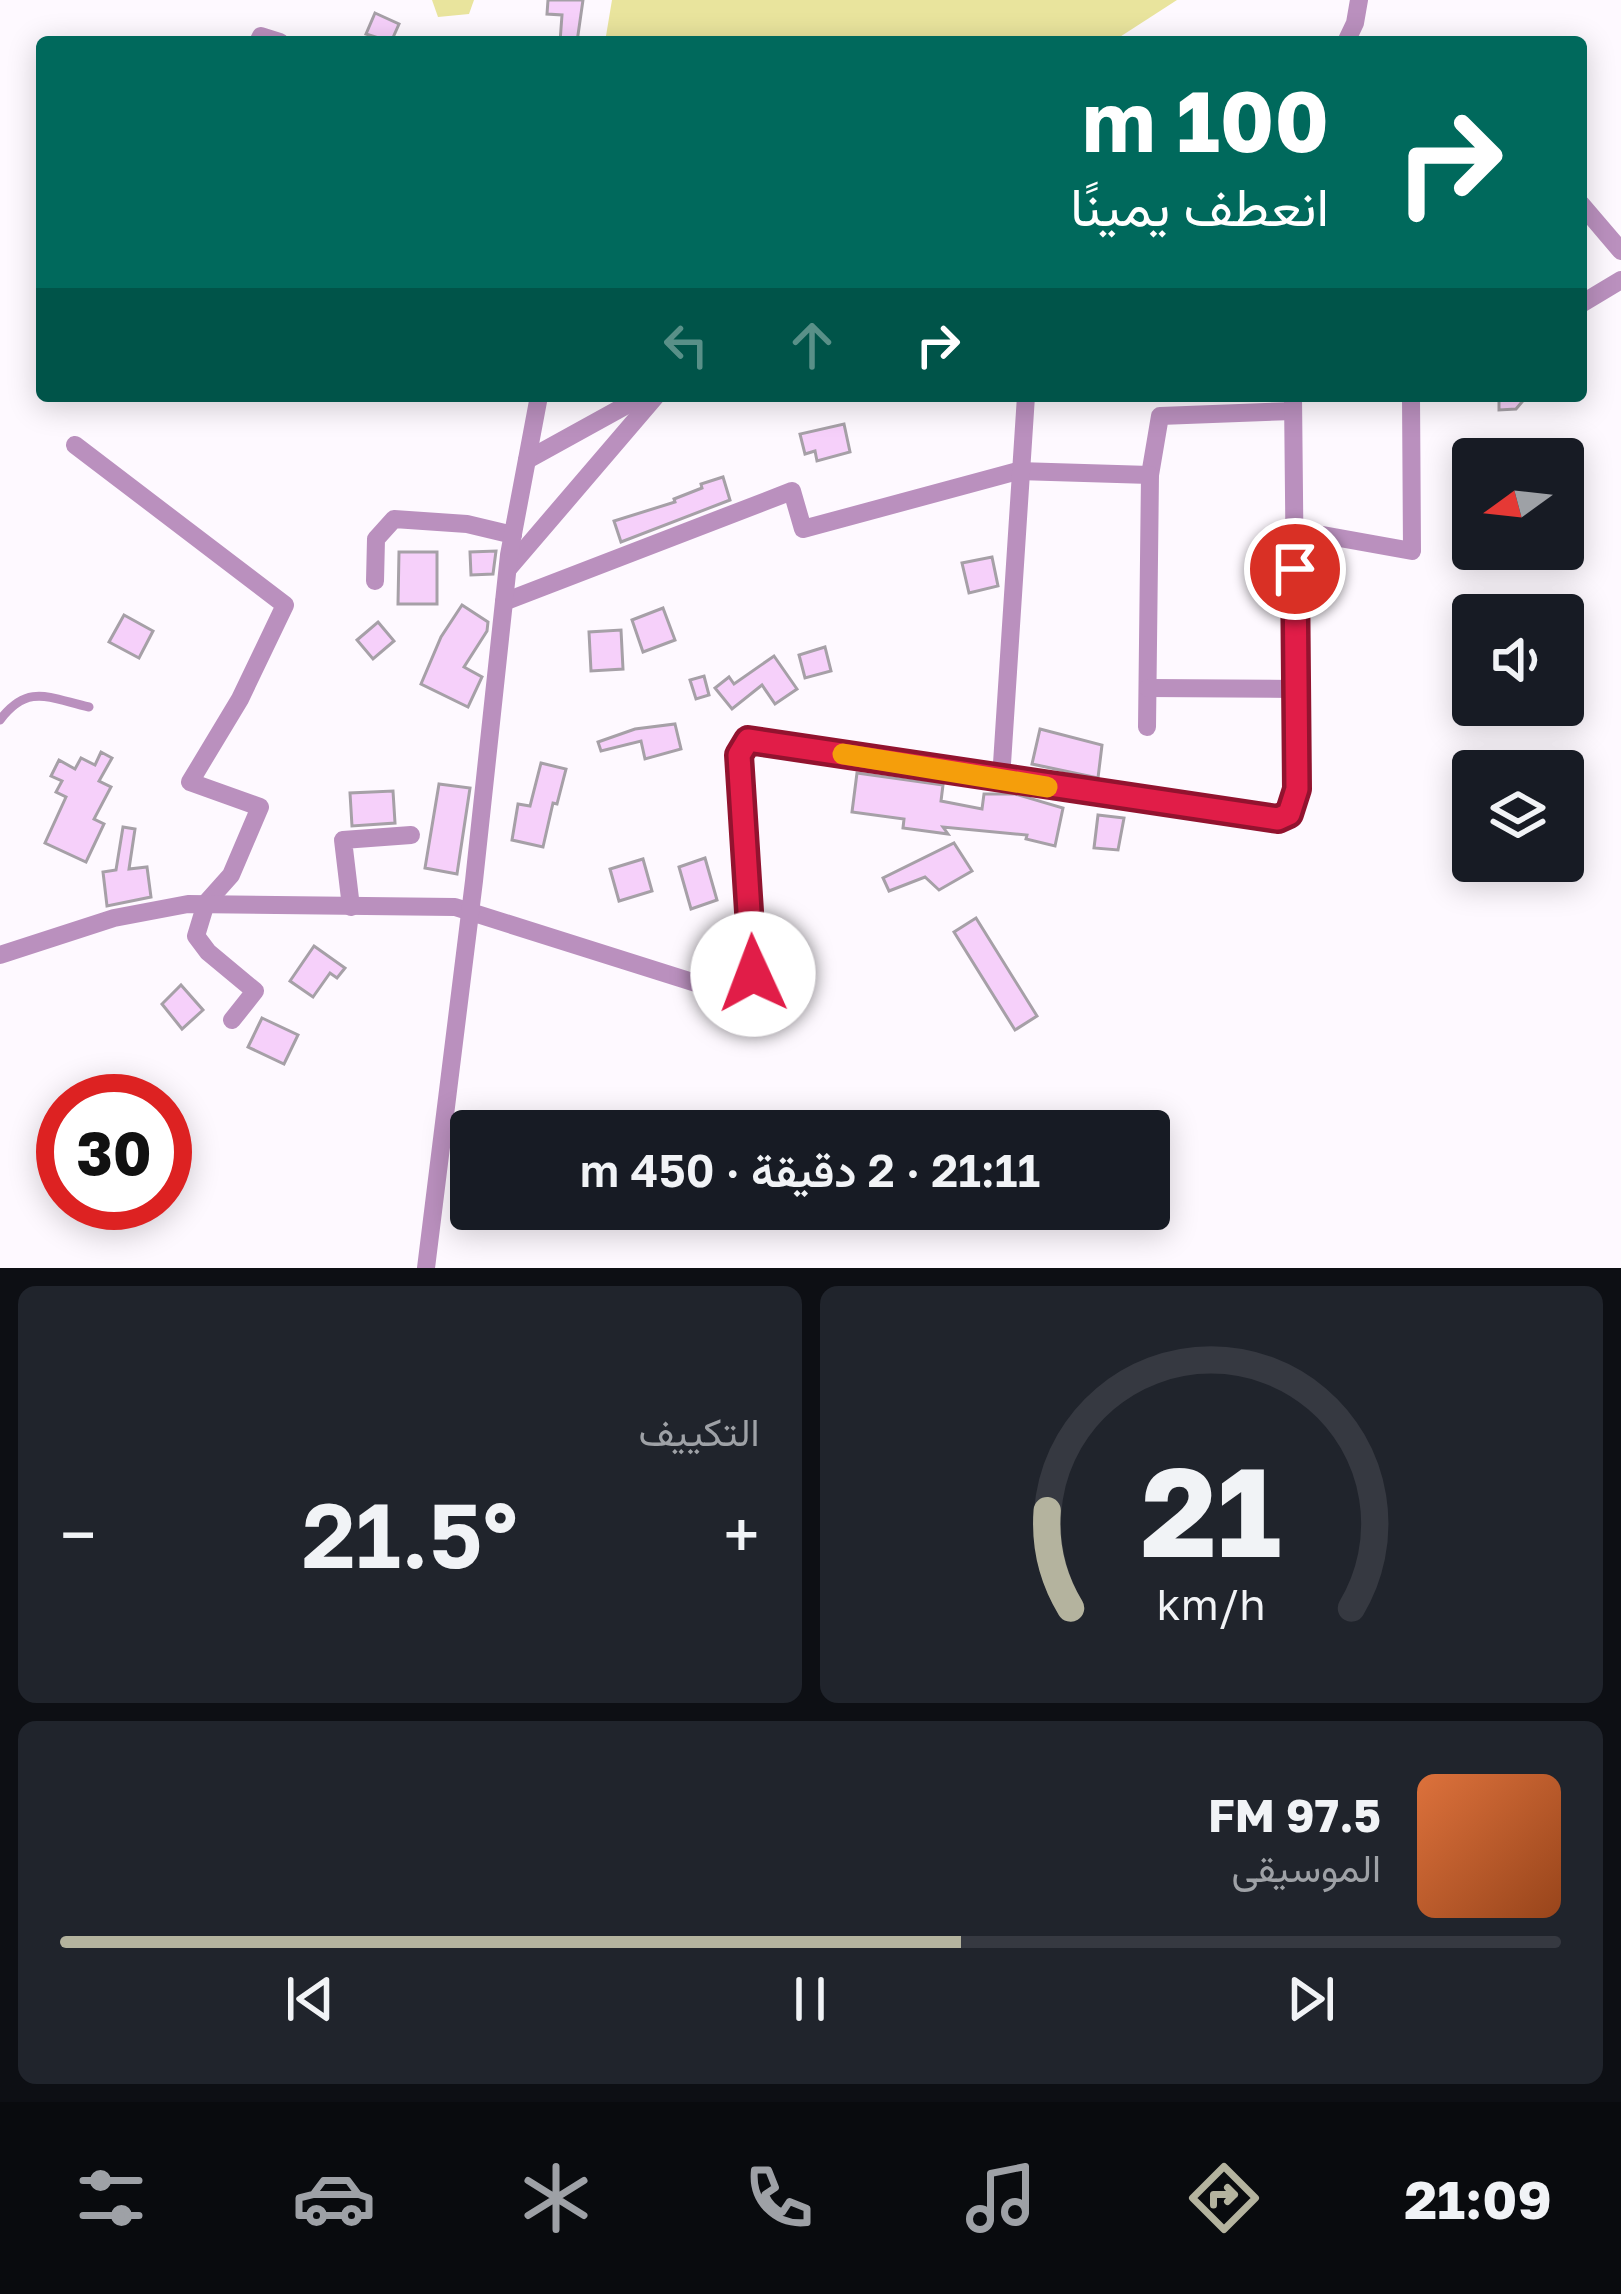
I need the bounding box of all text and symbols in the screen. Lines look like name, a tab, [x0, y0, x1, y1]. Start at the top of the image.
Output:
text: 100 m	[1082, 70, 1329, 170]
icon: right	[1371, 84, 1527, 240]
text: انعطف يمينًا	[1070, 173, 1329, 238]
icon: left	[653, 312, 719, 378]
icon: ahead	[779, 312, 845, 378]
icon: right	[905, 312, 971, 378]
north arrow	[1452, 438, 1584, 570]
map controls	[1452, 438, 1584, 882]
pin	[1244, 518, 1346, 620]
icon: arrive	[1262, 536, 1328, 602]
button: sound	[1452, 594, 1584, 726]
button: layers	[1452, 750, 1584, 882]
position arrow	[690, 911, 816, 1037]
speed limit sign: 30	[36, 1074, 192, 1230]
text: 21:11 · 2 دقيقة · 450 m	[580, 1143, 1040, 1197]
text: التكييف	[639, 1408, 760, 1455]
text: 21	[1141, 1435, 1281, 1584]
text: 21.5°	[302, 1480, 518, 1588]
text: −	[60, 1494, 96, 1574]
text: +	[723, 1494, 760, 1574]
text: km/h	[1157, 1577, 1266, 1628]
text: 97.5 FM	[1208, 1788, 1381, 1842]
text: الموسيقى	[1231, 1844, 1381, 1891]
icon: previous	[277, 1966, 343, 2032]
icon: pause	[777, 1966, 843, 2032]
icon: next	[1278, 1966, 1344, 2032]
icon: filters	[69, 2156, 153, 2240]
icon: car	[292, 2156, 376, 2240]
icon: climate	[514, 2156, 598, 2240]
icon: phone	[737, 2156, 821, 2240]
icon: music	[959, 2156, 1043, 2240]
icon: directions	[1182, 2156, 1266, 2240]
text: 21:09	[1404, 2166, 1552, 2231]

